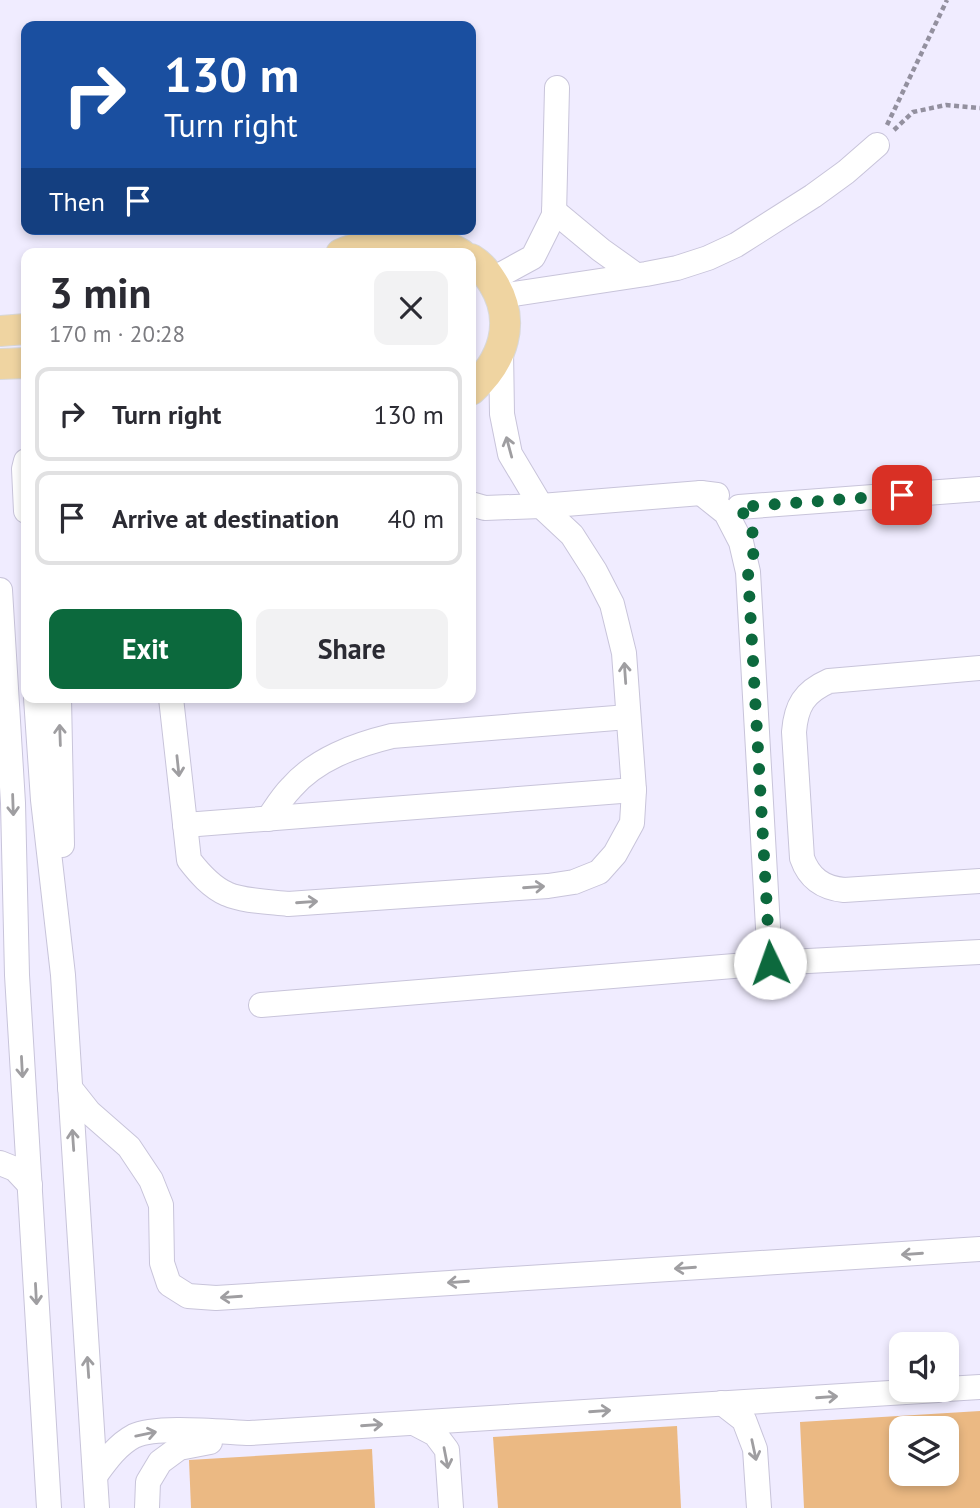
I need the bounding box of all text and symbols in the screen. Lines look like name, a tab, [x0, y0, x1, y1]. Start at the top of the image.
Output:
text: 130 m	[164, 42, 299, 106]
icon: right	[49, 49, 140, 140]
text: Turn right	[164, 104, 298, 146]
icon: arrive	[119, 182, 157, 220]
text: Then	[49, 185, 105, 218]
text: 3 min	[49, 265, 151, 320]
button: close	[374, 271, 448, 345]
text: 170 m · 20:28	[49, 319, 185, 348]
icon: right	[53, 395, 91, 433]
text: Turn right	[112, 398, 221, 431]
text: 130 m	[373, 398, 444, 431]
one-way arrow	[502, 436, 515, 458]
pin	[872, 465, 932, 525]
icon: arrive	[883, 476, 921, 514]
icon: arrive	[53, 499, 91, 537]
text: Arrive at destination	[112, 502, 339, 535]
text: 40 m	[388, 502, 444, 535]
button: Exit	[49, 609, 242, 689]
button: Share	[256, 609, 448, 689]
one-way arrow	[618, 662, 631, 685]
one-way arrow	[53, 724, 67, 747]
one-way arrow	[172, 754, 185, 777]
one-way arrow	[7, 793, 20, 816]
one-way arrow	[522, 880, 545, 893]
one-way arrow	[296, 895, 318, 908]
position arrow	[733, 926, 807, 1000]
one-way arrow	[16, 1055, 29, 1078]
one-way arrow	[66, 1129, 79, 1151]
one-way arrow	[901, 1247, 924, 1260]
one-way arrow	[674, 1262, 697, 1275]
one-way arrow	[447, 1276, 470, 1289]
one-way arrow	[30, 1283, 43, 1305]
one-way arrow	[220, 1290, 243, 1303]
map controls	[889, 1332, 959, 1486]
button: sound	[889, 1332, 959, 1402]
one-way arrow	[81, 1356, 94, 1378]
one-way arrow	[815, 1390, 837, 1403]
one-way arrow	[588, 1404, 610, 1417]
button: layers	[889, 1416, 959, 1486]
one-way arrow	[361, 1419, 384, 1432]
one-way arrow	[134, 1426, 157, 1440]
one-way arrow	[748, 1438, 761, 1460]
one-way arrow	[440, 1446, 453, 1469]

